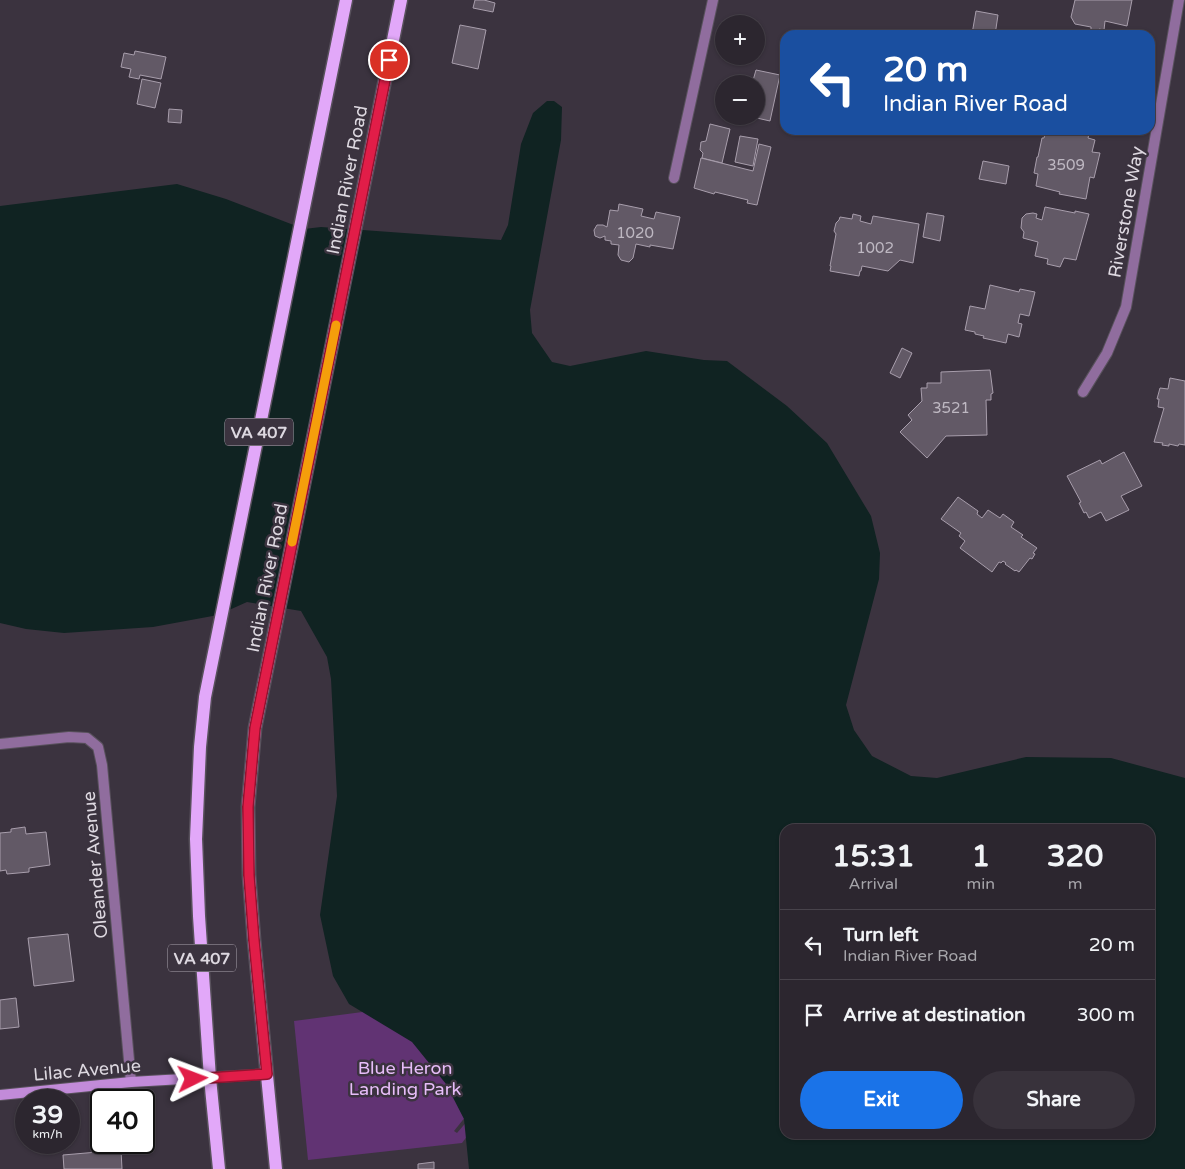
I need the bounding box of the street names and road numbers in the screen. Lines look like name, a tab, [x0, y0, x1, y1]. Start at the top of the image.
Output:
street label: Indian River Road	[322, 104, 372, 256]
street label: Riverstone Way	[1104, 144, 1148, 279]
road number: VA 407	[225, 418, 293, 446]
street label: Indian River Road	[242, 502, 292, 654]
street label: Oleander Avenue	[78, 790, 112, 940]
road number: VA 407	[168, 944, 236, 971]
street label: Lilac Avenue	[32, 1054, 142, 1086]

